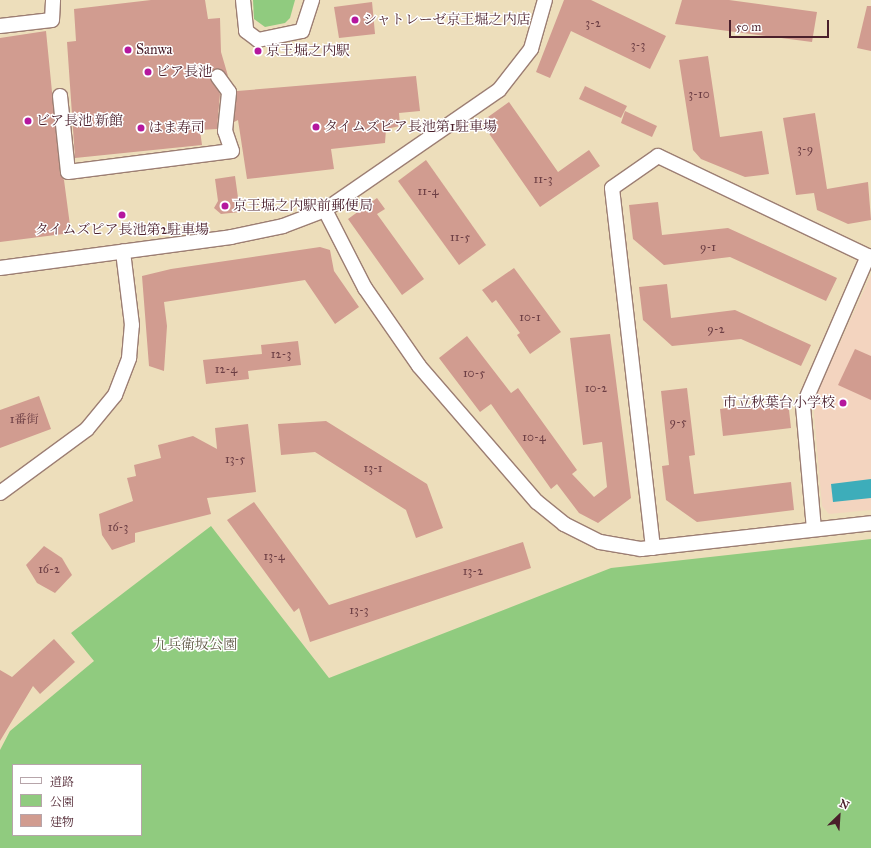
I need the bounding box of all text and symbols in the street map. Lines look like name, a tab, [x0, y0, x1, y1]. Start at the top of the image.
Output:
place label: シャトレーゼ京王堀之内店	[363, 12, 531, 28]
scale bar	[731, 12, 831, 38]
marker: シャトレーゼ京王堀之内店	[350, 15, 360, 25]
house number: 3-2	[585, 17, 601, 31]
text: 50 m	[736, 20, 761, 34]
house number: 3-3	[631, 39, 645, 53]
place label: Sanwa	[136, 42, 172, 58]
place label: 京王堀之内駅	[266, 43, 350, 59]
marker: Sanwa	[123, 45, 133, 55]
marker: 京王堀之内駅	[253, 46, 263, 56]
place label: ビア長池	[156, 64, 212, 80]
marker: ビア長池	[143, 67, 153, 77]
house number: 3-10	[688, 88, 710, 102]
place label: ビア長池 新館	[36, 113, 123, 129]
marker: ビア長池 新館	[23, 116, 33, 126]
place label: タイムズピア長池第1駐車場	[324, 119, 498, 135]
place label: はま寿司	[149, 120, 205, 136]
marker: タイムズピア長池第1駐車場	[311, 122, 321, 132]
marker: はま寿司	[136, 123, 146, 133]
house number: 3-9	[797, 143, 813, 157]
house number: 11-3	[533, 173, 553, 187]
house number: 11-4	[417, 185, 439, 199]
place label: 京王堀之内駅前郵便局	[233, 198, 373, 214]
marker: 京王堀之内駅前郵便局	[220, 201, 230, 211]
marker: タイムズピア長池第2駐車場	[117, 210, 127, 220]
place label: タイムズピア長池第2駐車場	[35, 222, 209, 238]
house number: 11-5	[450, 231, 470, 245]
house number: 9-1	[700, 241, 716, 255]
house number: 10-1	[519, 311, 541, 325]
house number: 9-2	[707, 323, 725, 337]
house number: 12-3	[271, 348, 291, 362]
house number: 12-4	[215, 363, 237, 377]
house number: 10-5	[463, 367, 485, 381]
house number: 10-2	[585, 382, 607, 396]
place label: 市立秋葉台小学校	[723, 395, 835, 411]
marker: 市立秋葉台小学校	[838, 398, 848, 408]
house number: 1番街	[10, 413, 38, 427]
house number: 9-5	[670, 416, 686, 430]
house number: 10-4	[522, 431, 546, 445]
house number: 13-5	[225, 453, 245, 467]
house number: 13-1	[363, 462, 383, 476]
house number: 16-3	[108, 521, 128, 535]
house number: 13-4	[263, 550, 285, 564]
house number: 16-2	[38, 563, 60, 577]
house number: 13-2	[463, 565, 483, 579]
house number: 13-3	[349, 604, 369, 618]
park label: 九兵衛坂公園	[153, 637, 237, 653]
legend	[12, 764, 142, 836]
text: 道路	[50, 775, 74, 789]
text: 公園	[50, 795, 74, 809]
north arrow	[819, 796, 859, 836]
text: N	[837, 797, 851, 813]
text: 建物	[50, 815, 74, 829]

